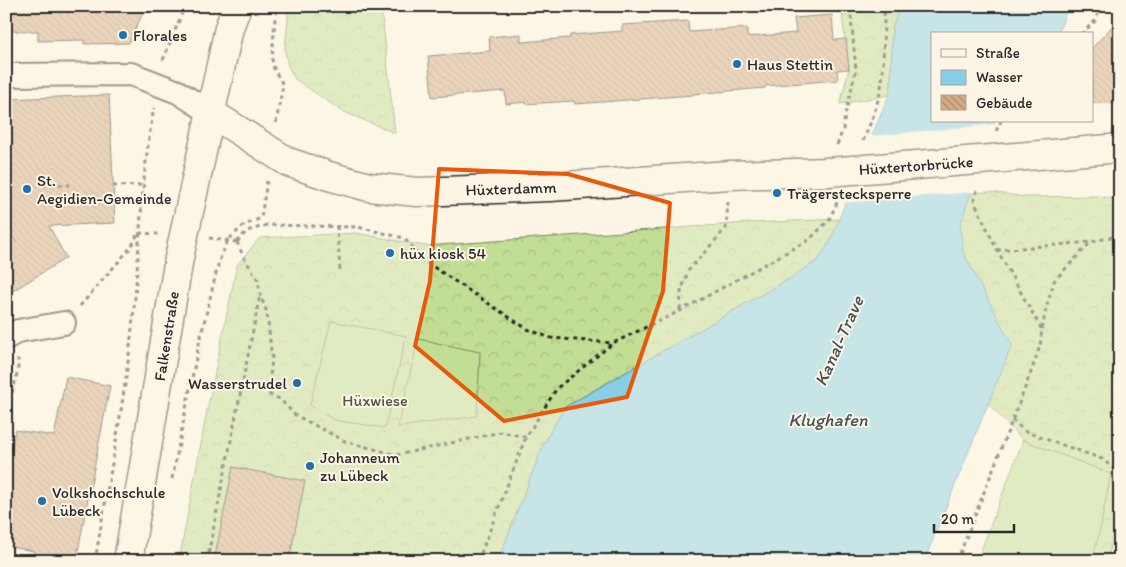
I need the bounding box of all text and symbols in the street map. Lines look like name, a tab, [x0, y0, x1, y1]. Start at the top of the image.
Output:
place label: Florales	[133, 26, 187, 45]
marker: Florales	[117, 29, 129, 41]
legend	[931, 32, 1094, 122]
text: Straße	[976, 44, 1020, 62]
place label: Haus Stettin	[747, 55, 833, 74]
marker: Haus Stettin	[731, 58, 743, 70]
text: Wasser	[976, 68, 1023, 86]
text: Gebäude	[976, 94, 1033, 112]
street label: Hüxtertorbrücke	[858, 152, 974, 179]
place label: St. Aegidien-Gemeinde	[37, 171, 172, 208]
street label: Hüxterdamm	[465, 177, 557, 200]
marker: St. Aegidien-Gemeinde	[21, 183, 33, 195]
place label: Trägerstecksperre	[787, 184, 911, 203]
marker: Trägerstecksperre	[771, 187, 783, 199]
place label: hüx kiosk 54	[400, 244, 486, 263]
marker: hüx kiosk 54	[384, 247, 396, 259]
street label: Falkenstraße	[150, 290, 183, 382]
water label: Kanal-Trave	[809, 292, 869, 389]
place label: Wasserstrudel	[188, 374, 287, 393]
marker: Wasserstrudel	[291, 377, 303, 389]
park label: Hüxwiese	[342, 391, 408, 410]
water label: Klughafen	[788, 409, 868, 431]
place label: Johanneum zu Lübeck	[320, 448, 400, 485]
marker: Johanneum zu Lübeck	[304, 460, 316, 472]
place label: Volkshochschule Lübeck	[52, 483, 165, 520]
marker: Volkshochschule Lübeck	[36, 495, 48, 507]
scale bar	[934, 502, 1014, 534]
text: 20 m	[941, 510, 975, 528]

